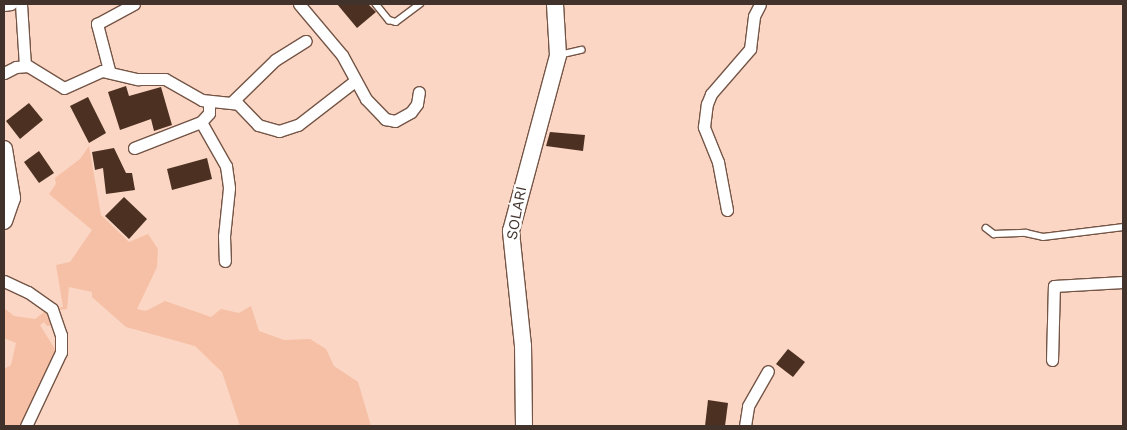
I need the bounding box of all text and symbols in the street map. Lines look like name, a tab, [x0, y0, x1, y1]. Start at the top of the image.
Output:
street label: SOLARI	[503, 185, 531, 241]

